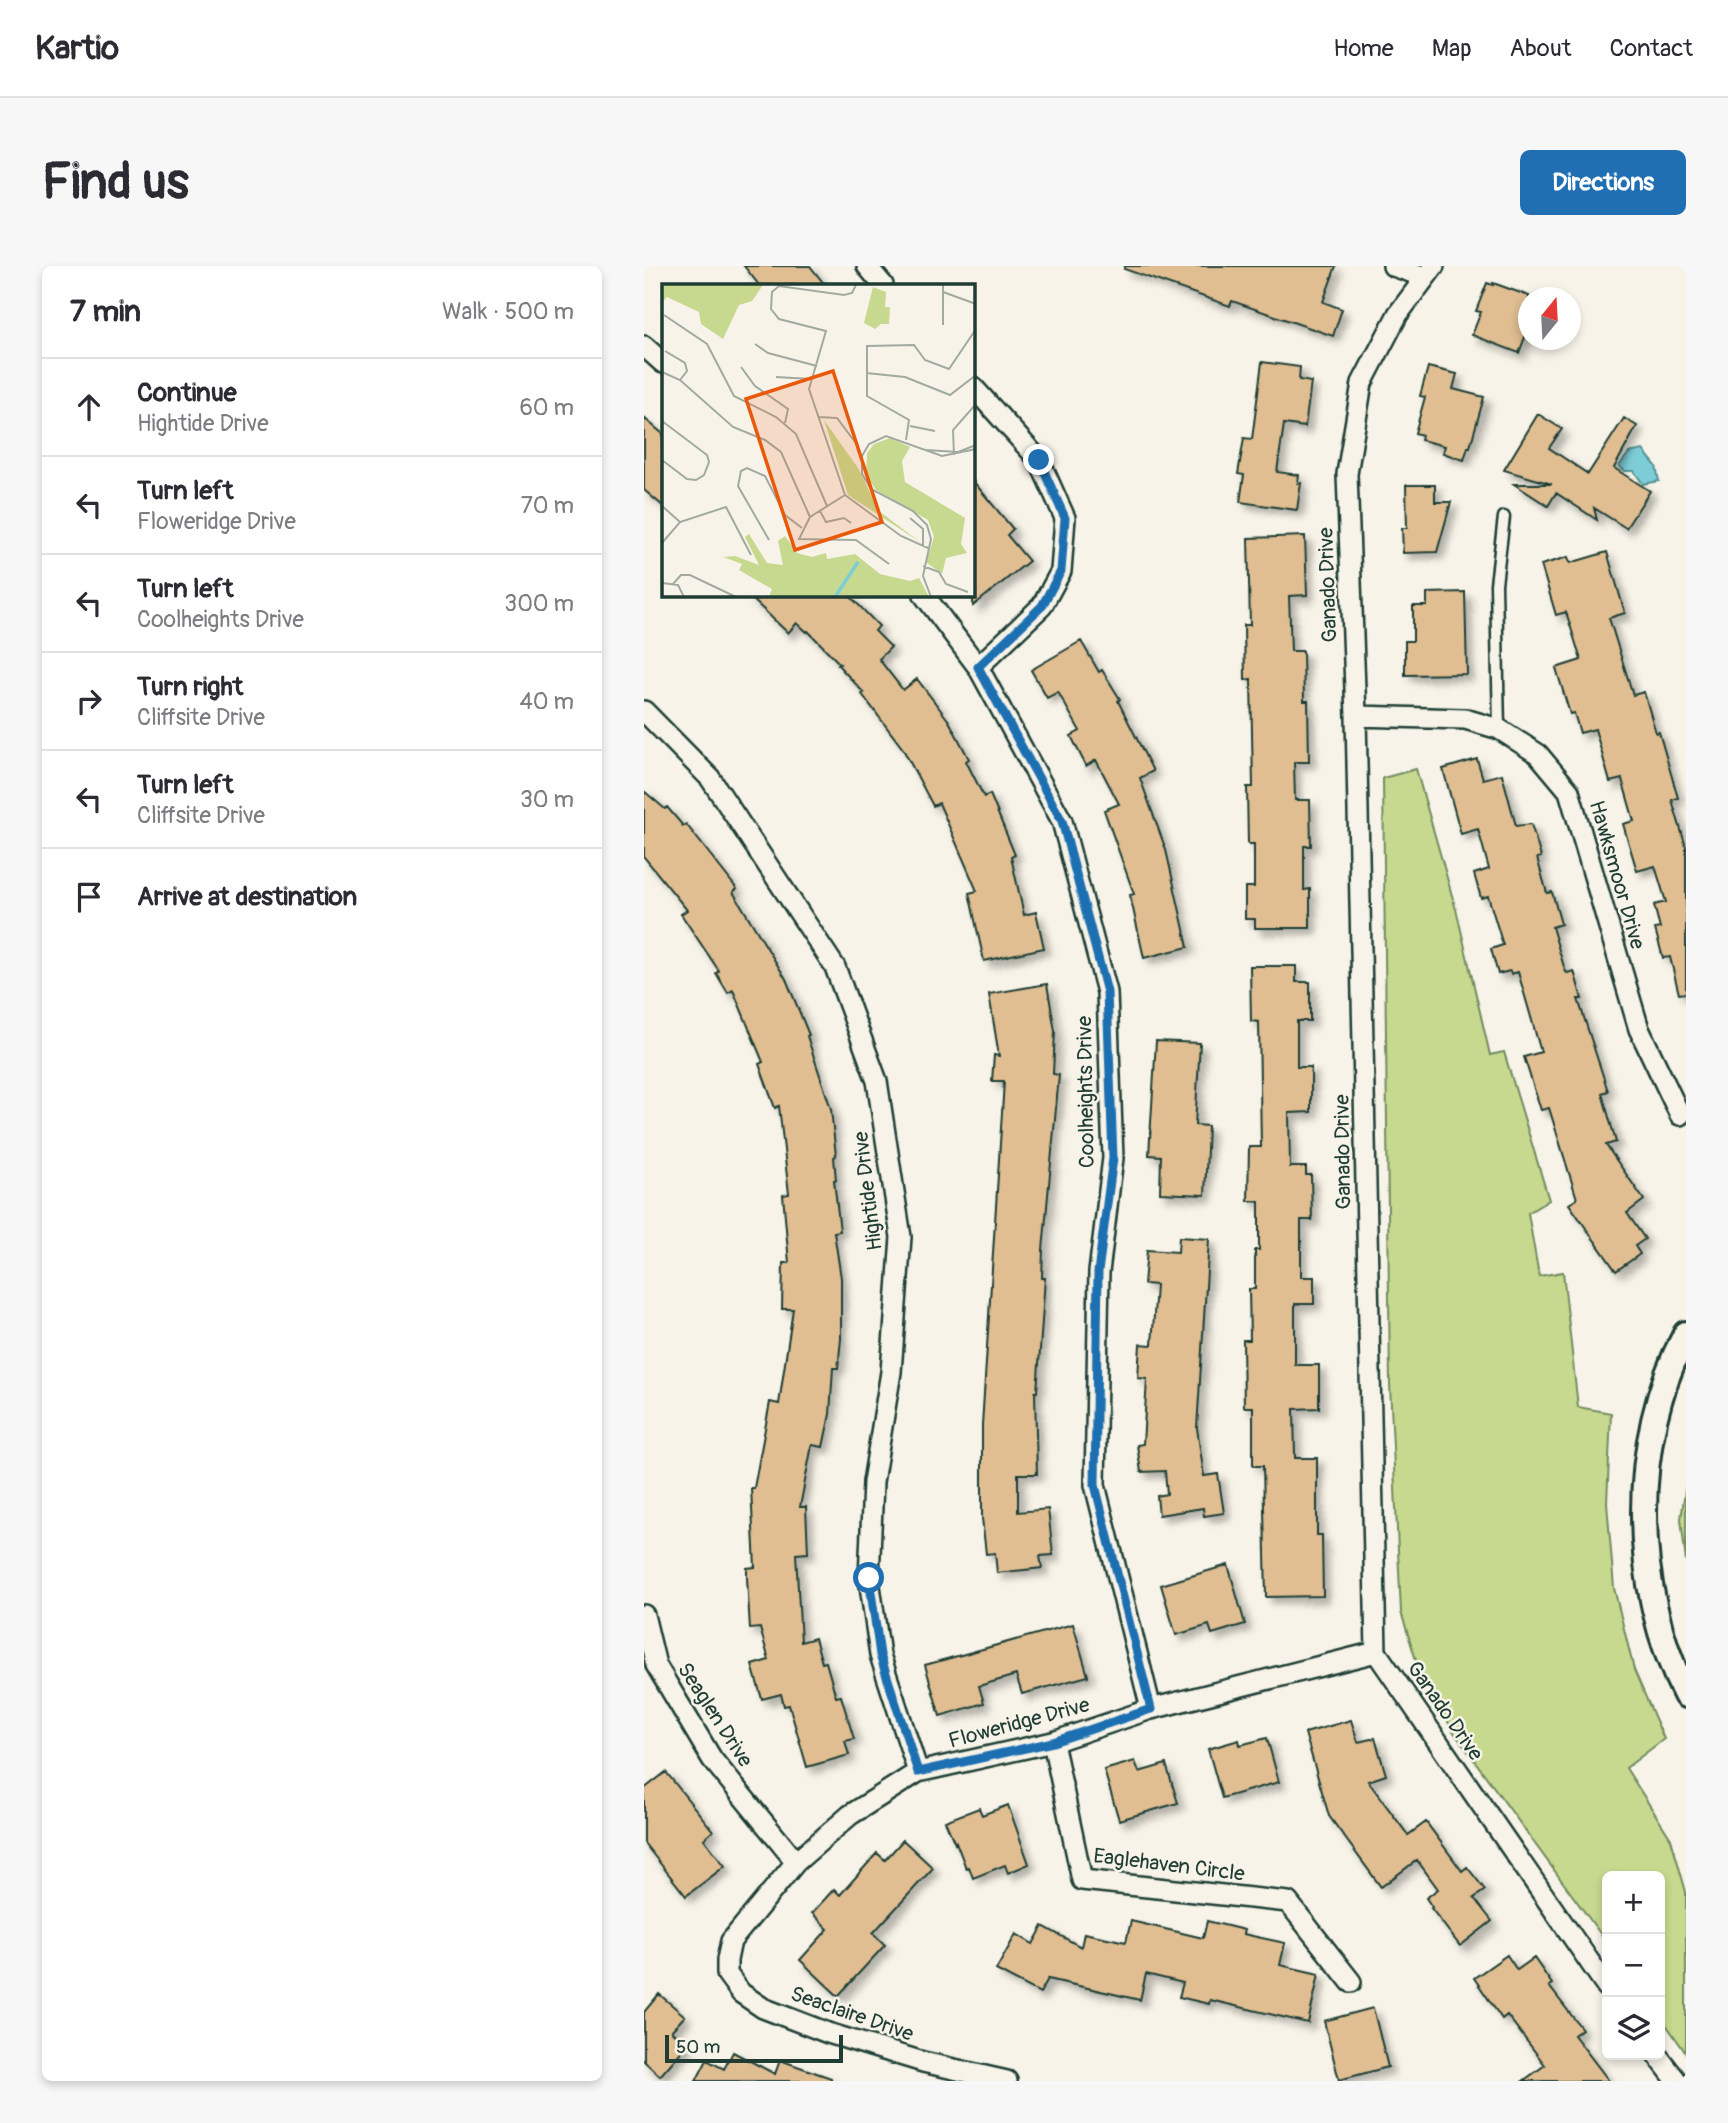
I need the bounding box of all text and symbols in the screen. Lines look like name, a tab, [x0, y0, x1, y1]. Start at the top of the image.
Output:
text: Kartio	[35, 28, 119, 69]
text: Home	[1333, 34, 1394, 63]
text: Map	[1432, 34, 1472, 63]
text: About	[1510, 34, 1572, 63]
text: Contact	[1610, 34, 1693, 63]
button: Directions	[1520, 150, 1686, 215]
text: Find us	[42, 152, 189, 213]
inset map	[662, 284, 975, 597]
north arrow	[1518, 287, 1581, 350]
text: 7 min	[70, 293, 141, 330]
text: Walk · 500 m	[442, 297, 574, 326]
text: Continue	[137, 377, 237, 409]
icon: ahead	[70, 388, 108, 426]
text: 60 m	[519, 393, 574, 422]
text: Hightide Drive	[137, 409, 269, 438]
route end	[1023, 444, 1054, 475]
text: Turn left	[137, 475, 233, 507]
icon: left	[70, 486, 108, 524]
text: 70 m	[521, 491, 574, 520]
text: Floweridge Drive	[137, 507, 296, 536]
street label: Ganado Drive	[1312, 526, 1344, 643]
text: Turn left	[137, 573, 233, 605]
icon: left	[70, 584, 108, 622]
text: 300 m	[504, 589, 574, 618]
text: Coolheights Drive	[137, 605, 304, 634]
text: Turn right	[137, 671, 243, 703]
icon: right	[70, 682, 108, 720]
text: 40 m	[520, 687, 574, 716]
text: Cliffsite Drive	[137, 703, 265, 732]
text: Turn left	[137, 769, 233, 801]
icon: left	[70, 780, 108, 818]
text: 30 m	[520, 785, 574, 814]
street label: Hawksmoor Drive	[1583, 798, 1651, 953]
text: Cliffsite Drive	[137, 801, 265, 830]
icon: arrive	[70, 878, 108, 916]
text: Arrive at destination	[137, 881, 357, 913]
street label: Coolheights Drive	[1071, 1015, 1101, 1168]
street label: Ganado Drive	[1328, 1094, 1358, 1210]
street label: Hightide Drive	[847, 1129, 889, 1252]
route start	[853, 1562, 884, 1593]
street label: Ganado Drive	[1401, 1656, 1489, 1766]
street label: Seaglen Drive	[671, 1658, 759, 1773]
street label: Floweridge Drive	[946, 1691, 1093, 1755]
street label: Eaglehaven Circle	[1092, 1842, 1247, 1888]
map controls	[1602, 1871, 1665, 2060]
button: +	[1602, 1871, 1665, 1934]
button: −	[1602, 1934, 1665, 1997]
street label: Seaclaire Drive	[787, 1980, 918, 2048]
button: layers	[1602, 1997, 1665, 2060]
scale bar	[665, 2032, 844, 2064]
text: 50 m	[676, 2035, 720, 2059]

